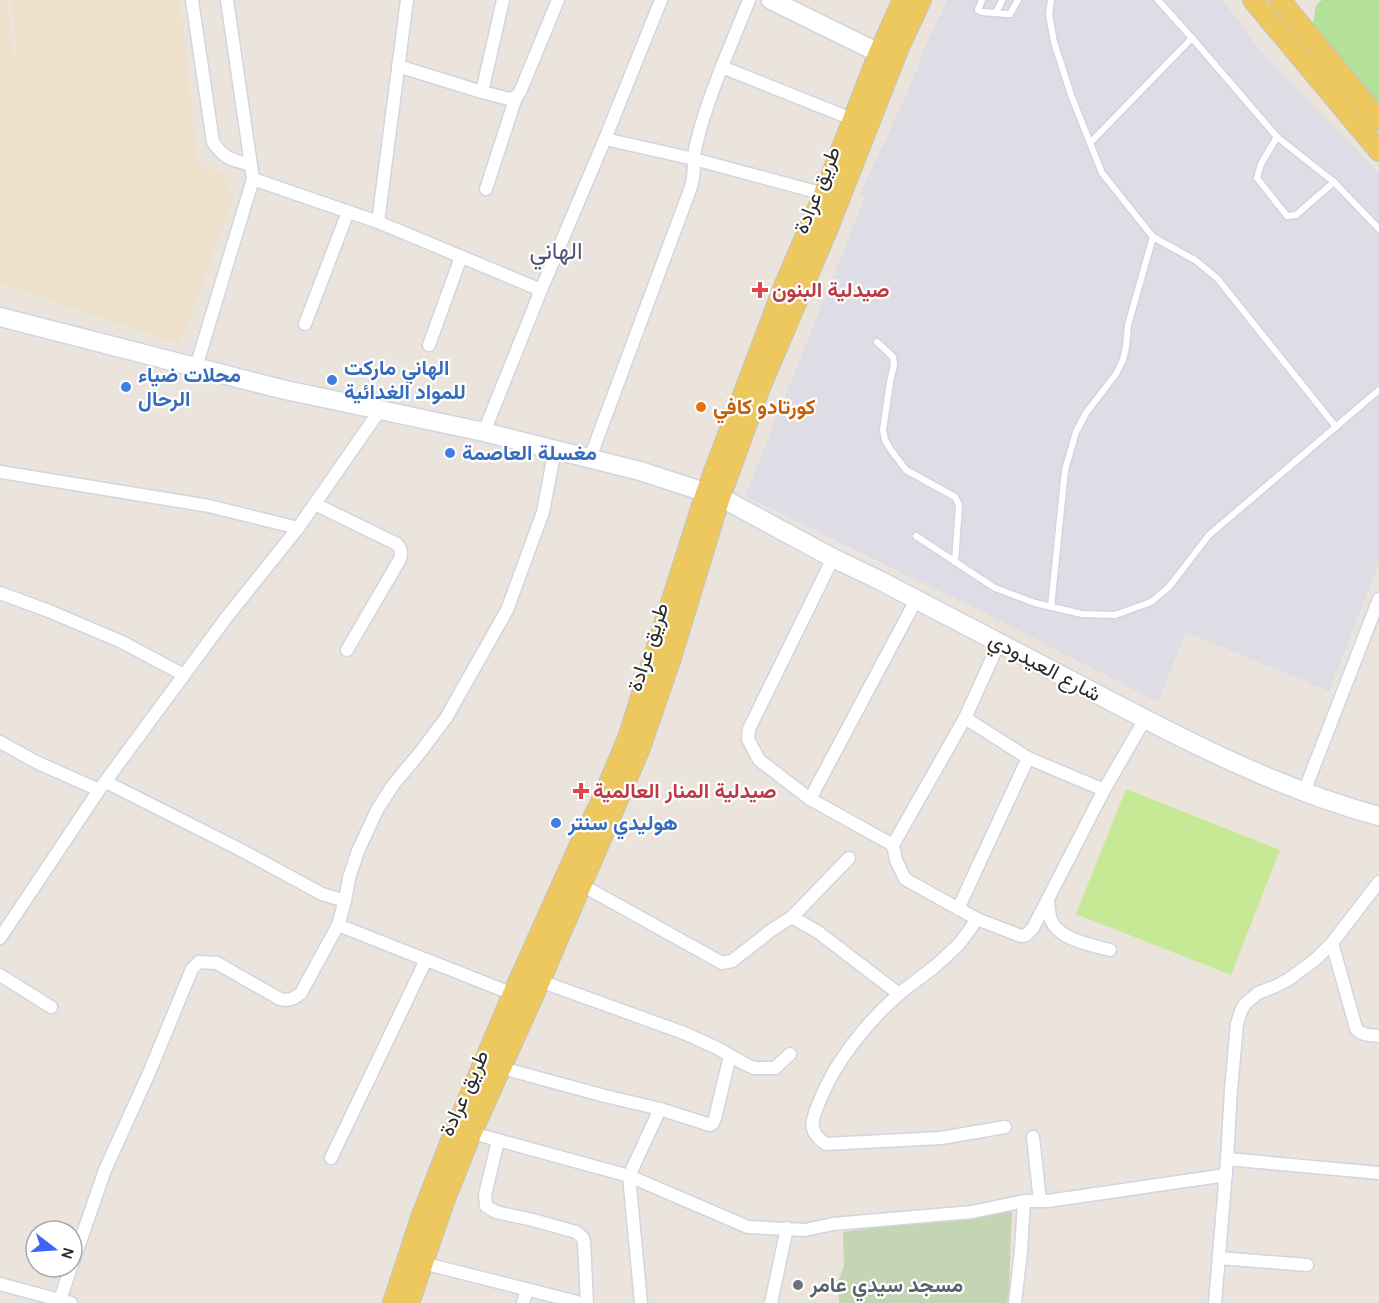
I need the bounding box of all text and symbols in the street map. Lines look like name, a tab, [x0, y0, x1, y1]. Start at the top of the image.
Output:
street label: طريق عرادة	[789, 143, 846, 237]
district label: الهاني	[529, 237, 583, 270]
place label: صيدلية البنون	[772, 278, 889, 303]
marker: صيدلية البنون	[753, 283, 767, 297]
place label: الهاني ماركت للمواد الغدائية	[344, 356, 466, 405]
place label: محلات ضياء الرحال	[138, 363, 241, 412]
marker: الهاني ماركت للمواد الغدائية	[325, 373, 339, 387]
marker: محلات ضياء الرحال	[119, 380, 133, 394]
place label: كورتادو كافي	[713, 395, 816, 424]
marker: كورتادو كافي	[694, 400, 708, 414]
place label: مغسلة العاصمة	[462, 441, 597, 465]
marker: مغسلة العاصمة	[443, 446, 457, 460]
street label: طريق عرادة	[622, 600, 675, 695]
street label: شارع العيدودي	[983, 627, 1105, 711]
place label: صيدلية المنار العالمية	[593, 779, 776, 804]
marker: صيدلية المنار العالمية	[574, 784, 588, 798]
place label: هوليدي سنتر	[567, 811, 678, 840]
marker: هوليدي سنتر	[549, 816, 563, 830]
street label: طريق عرادة	[434, 1046, 495, 1140]
north arrow	[24, 1219, 84, 1279]
text: N	[57, 1245, 79, 1262]
place label: مسجد سيدي عامر	[809, 1273, 963, 1302]
marker: مسجد سيدي عامر	[791, 1278, 805, 1292]

